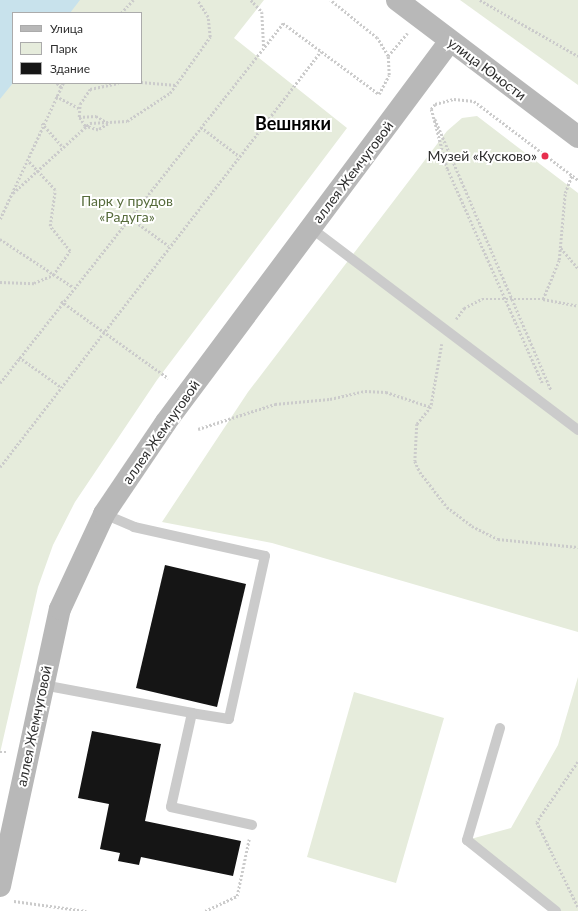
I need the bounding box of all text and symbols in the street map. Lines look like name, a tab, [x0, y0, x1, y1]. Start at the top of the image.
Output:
legend	[12, 12, 142, 84]
text: Улица	[50, 21, 83, 36]
street label: улица Юности	[444, 34, 530, 104]
text: Парк	[50, 41, 78, 56]
text: Здание	[50, 61, 90, 76]
district label: Вешняки	[255, 112, 331, 134]
street label: аллея Жемчуговой	[309, 118, 397, 226]
place label: Музей «Кусково»	[427, 148, 537, 164]
marker: Музей «Кусково»	[540, 151, 550, 161]
park label: Парк у прудов «Радуга»	[81, 193, 173, 226]
street label: аллея Жемчуговой	[119, 377, 203, 487]
street label: аллея Жемчуговой	[13, 664, 55, 788]

